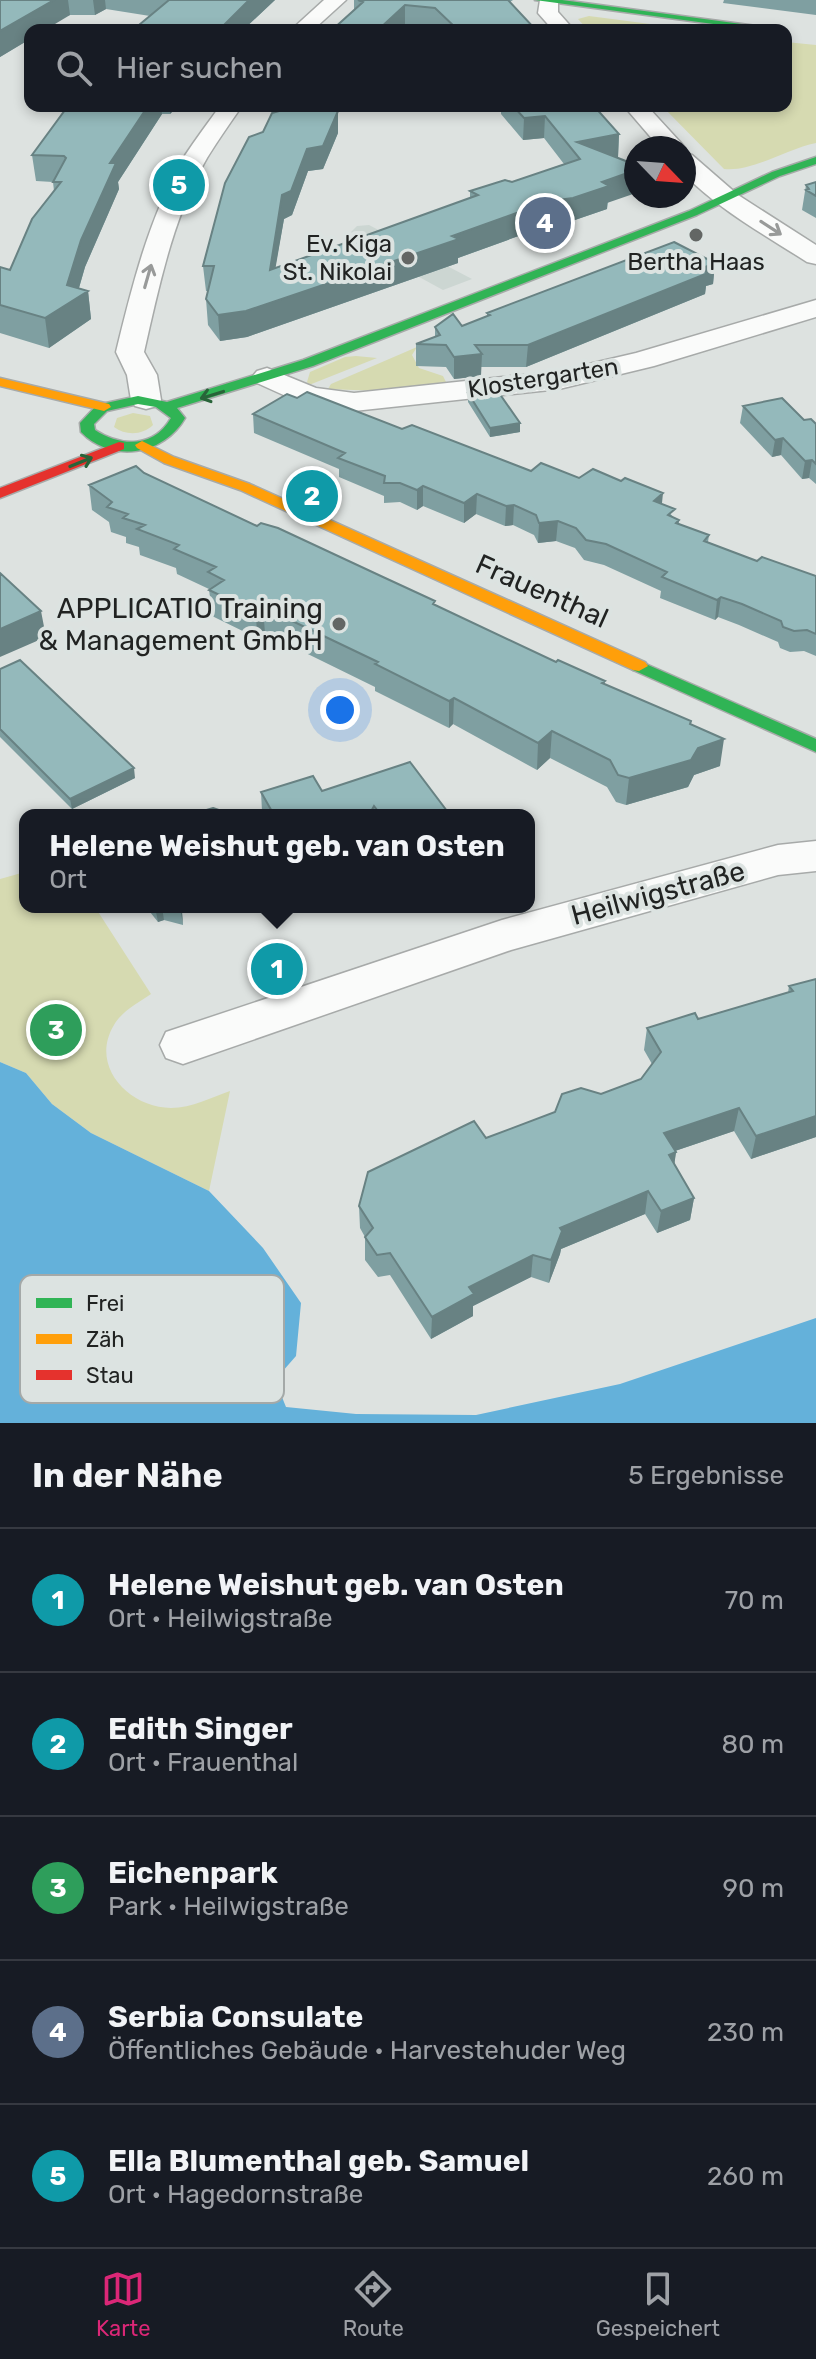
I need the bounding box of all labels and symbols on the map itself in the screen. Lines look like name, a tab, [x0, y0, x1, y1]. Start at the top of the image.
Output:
north arrow	[624, 136, 696, 208]
pin: 5	[153, 155, 205, 215]
pin: 4	[519, 193, 571, 253]
one-way arrow	[760, 219, 782, 236]
marker: Bertha Haas	[687, 226, 705, 244]
place label: Ev. Kiga St. Nikolai	[283, 230, 392, 286]
place label: Bertha Haas	[627, 248, 765, 276]
marker: Ev. Kiga St. Nikolai	[399, 249, 417, 267]
one-way arrow	[141, 263, 156, 289]
street label: Klostergarten	[466, 352, 620, 404]
one-way arrow	[199, 388, 225, 403]
one-way arrow	[68, 454, 93, 468]
pin: 2	[286, 466, 338, 526]
street label: Frauenthal	[471, 547, 613, 635]
place label: APPLICATIO Training & Management GmbH	[38, 592, 323, 657]
marker: APPLICATIO Training & Management GmbH	[330, 615, 348, 633]
your location	[320, 690, 360, 730]
street label: Heilwigstraße	[568, 854, 748, 932]
pin: 1	[251, 939, 303, 999]
pin: 3	[30, 1000, 82, 1060]
legend	[20, 1275, 284, 1403]
text: Frei	[86, 1290, 124, 1317]
text: Zäh	[86, 1326, 125, 1353]
text: Stau	[86, 1362, 134, 1389]

